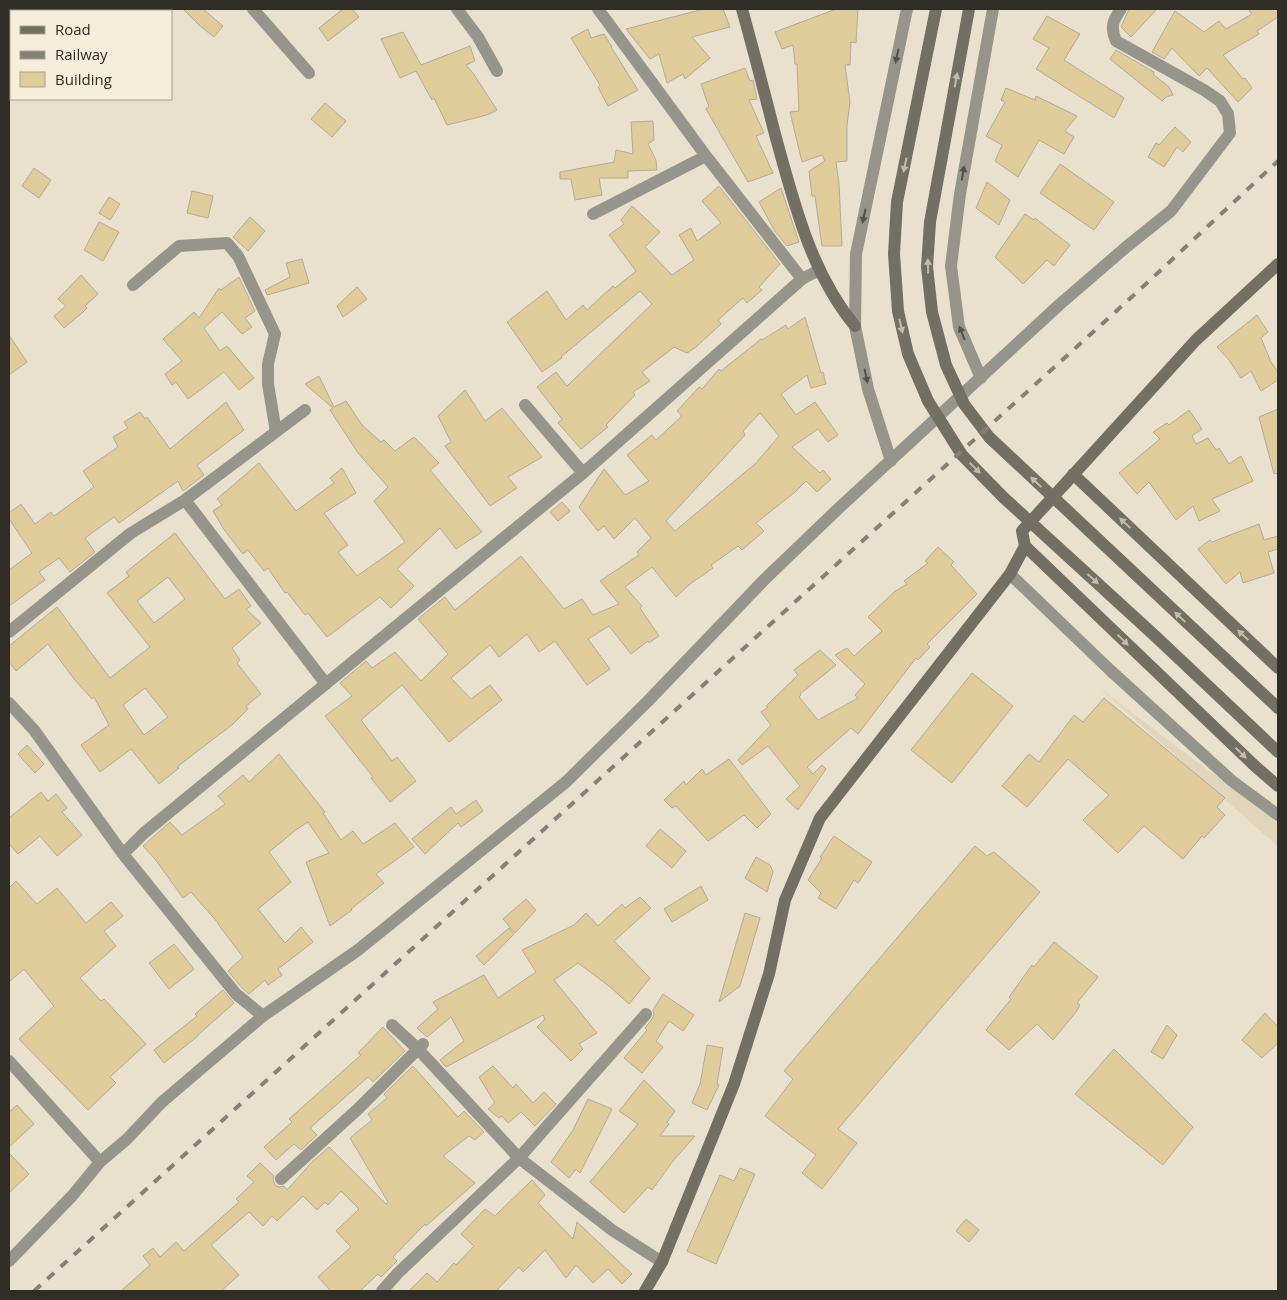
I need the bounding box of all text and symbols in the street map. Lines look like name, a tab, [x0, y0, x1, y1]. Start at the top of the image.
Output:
legend	[10, 10, 172, 100]
text: Road	[55, 19, 91, 39]
text: Railway	[55, 44, 108, 64]
one-way arrow	[893, 49, 901, 64]
text: Building	[55, 69, 112, 89]
one-way arrow	[952, 72, 960, 88]
one-way arrow	[901, 157, 909, 172]
one-way arrow	[960, 164, 968, 180]
one-way arrow	[860, 208, 868, 224]
one-way arrow	[924, 258, 932, 274]
one-way arrow	[897, 318, 905, 333]
one-way arrow	[958, 325, 966, 340]
one-way arrow	[862, 369, 870, 384]
one-way arrow	[969, 462, 981, 474]
one-way arrow	[1030, 476, 1042, 488]
one-way arrow	[1119, 517, 1131, 529]
one-way arrow	[1087, 573, 1099, 585]
one-way arrow	[1174, 611, 1187, 622]
one-way arrow	[1237, 629, 1249, 641]
one-way arrow	[1117, 634, 1129, 646]
one-way arrow	[1234, 747, 1246, 759]

